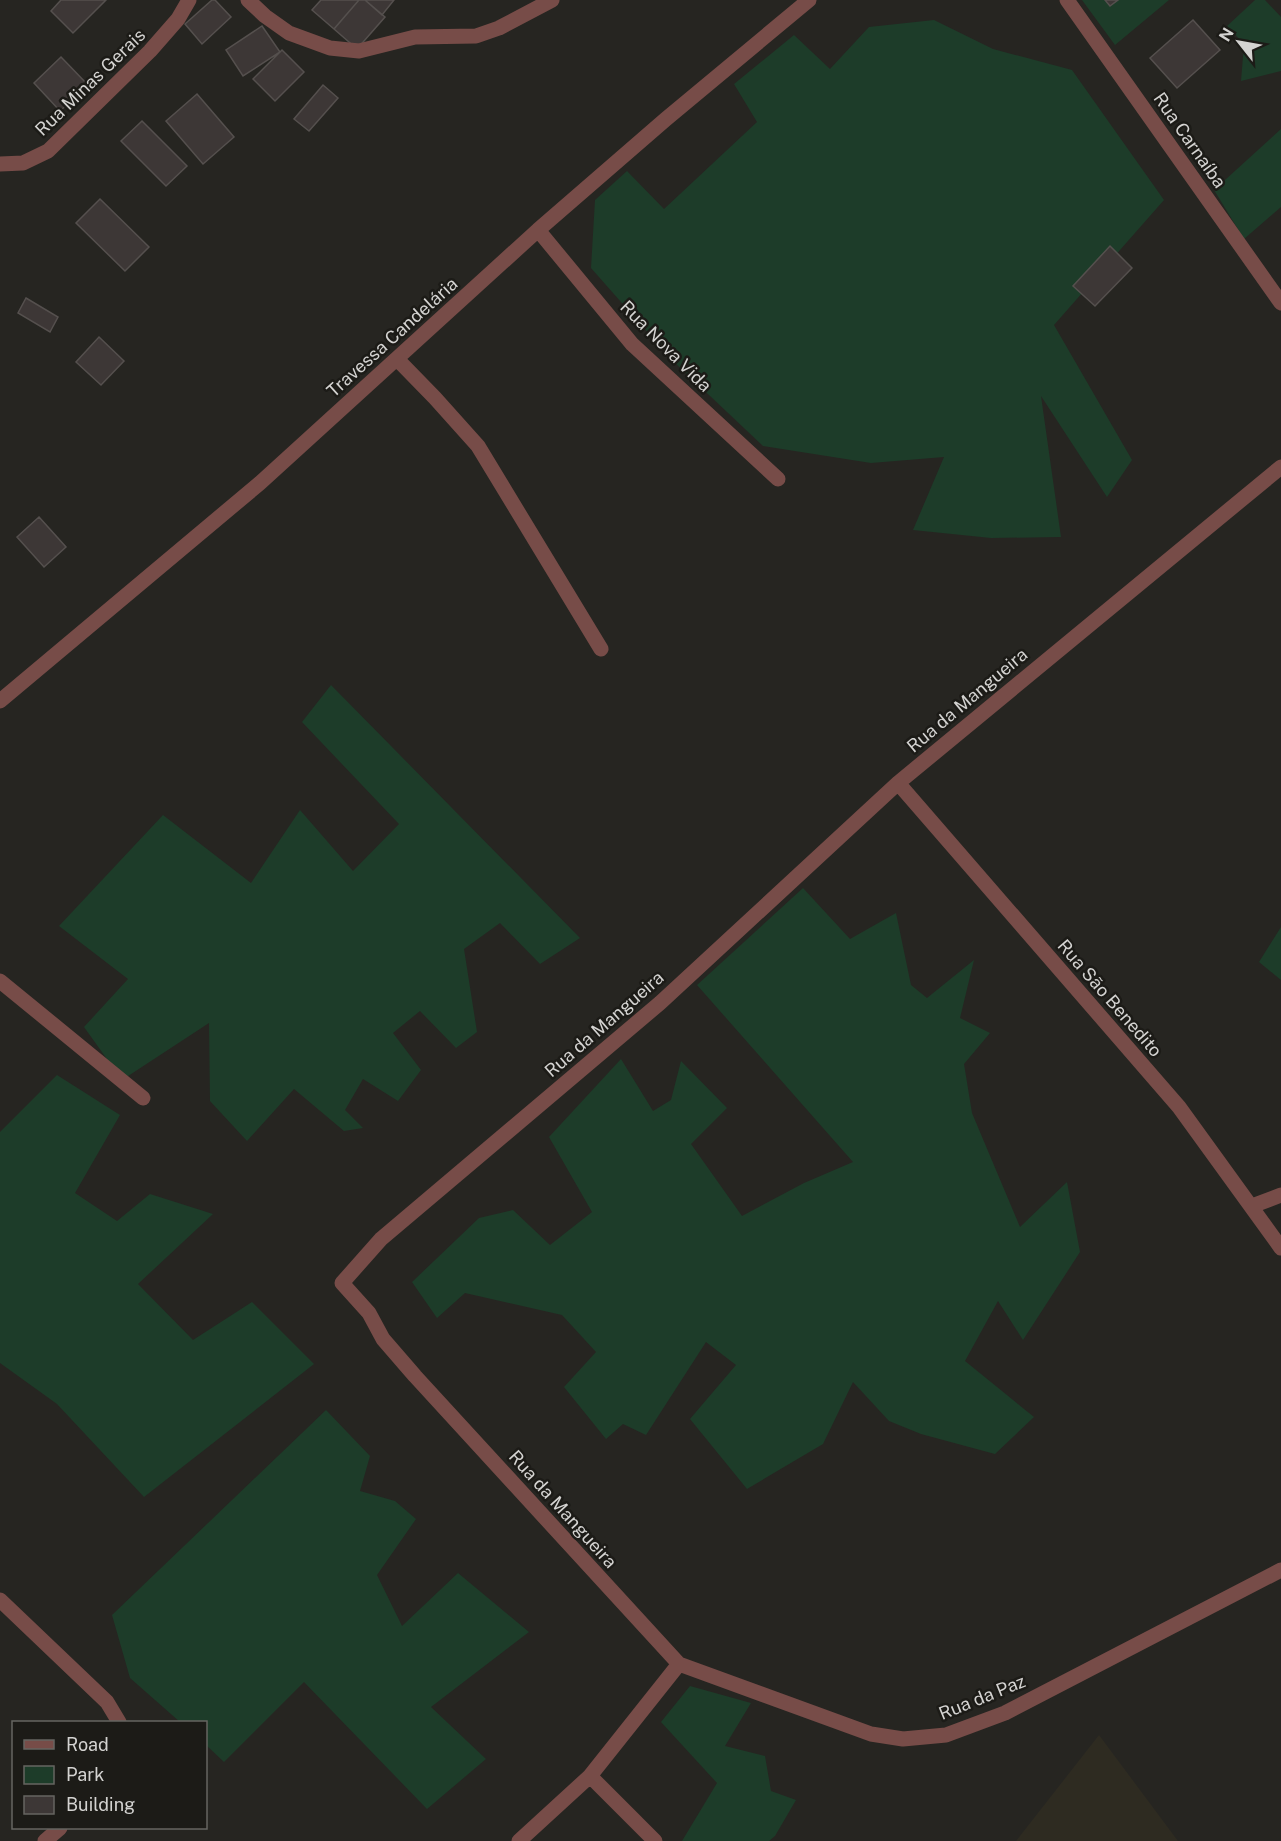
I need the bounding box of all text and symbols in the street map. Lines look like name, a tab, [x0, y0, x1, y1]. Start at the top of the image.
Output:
north arrow	[1209, 12, 1269, 72]
street label: Rua Minas Gerais	[31, 24, 149, 140]
text: N	[1215, 24, 1238, 45]
street label: Rua Carnaíba	[1149, 88, 1231, 192]
street label: Travessa Candelária	[322, 273, 462, 401]
street label: Rua Nova Vida	[616, 296, 716, 396]
street label: Rua da Mangueira	[903, 644, 1031, 756]
street label: Rua São Benedito	[1053, 935, 1167, 1061]
street label: Rua da Mangueira	[540, 967, 668, 1081]
street label: Rua da Mangueira	[505, 1446, 621, 1572]
street label: Rua da Paz	[936, 1670, 1028, 1724]
legend	[12, 1721, 207, 1829]
text: Road	[66, 1734, 109, 1755]
text: Park	[66, 1764, 104, 1785]
text: Building	[66, 1794, 135, 1815]

